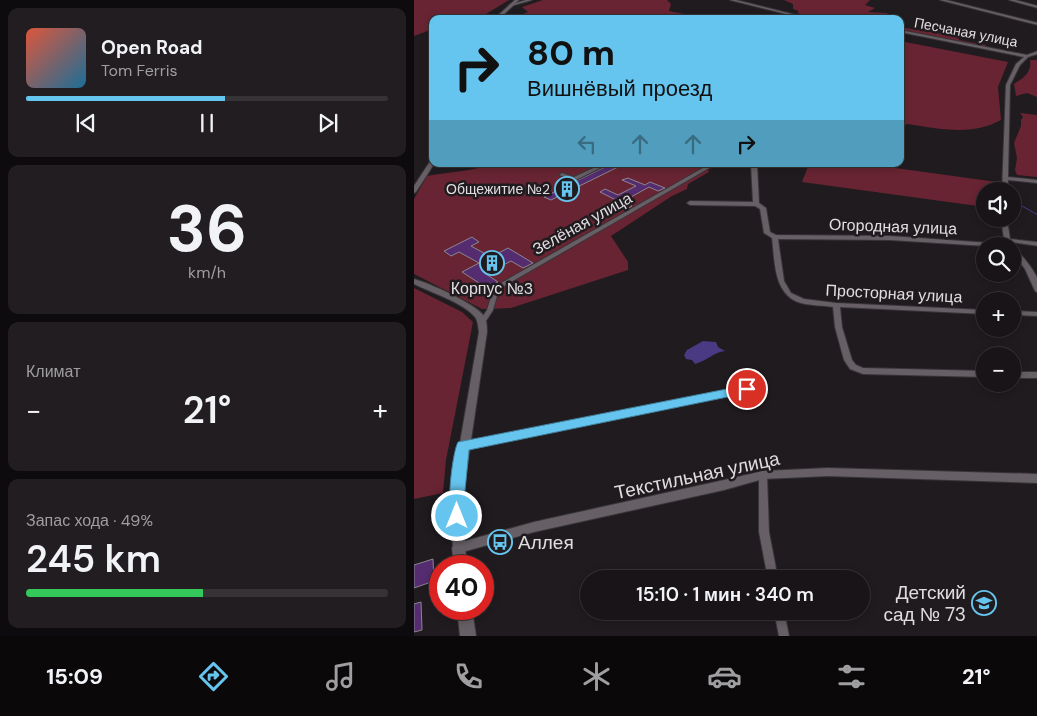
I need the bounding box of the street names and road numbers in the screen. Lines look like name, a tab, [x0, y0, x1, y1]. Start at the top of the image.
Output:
street label: Песчаная улица	[913, 13, 1019, 51]
street label: Зелёная улица	[529, 187, 636, 260]
street label: Огородная улица	[829, 214, 958, 239]
street label: Просторная улица	[825, 279, 963, 308]
street label: Текстильная улица	[612, 446, 782, 505]

